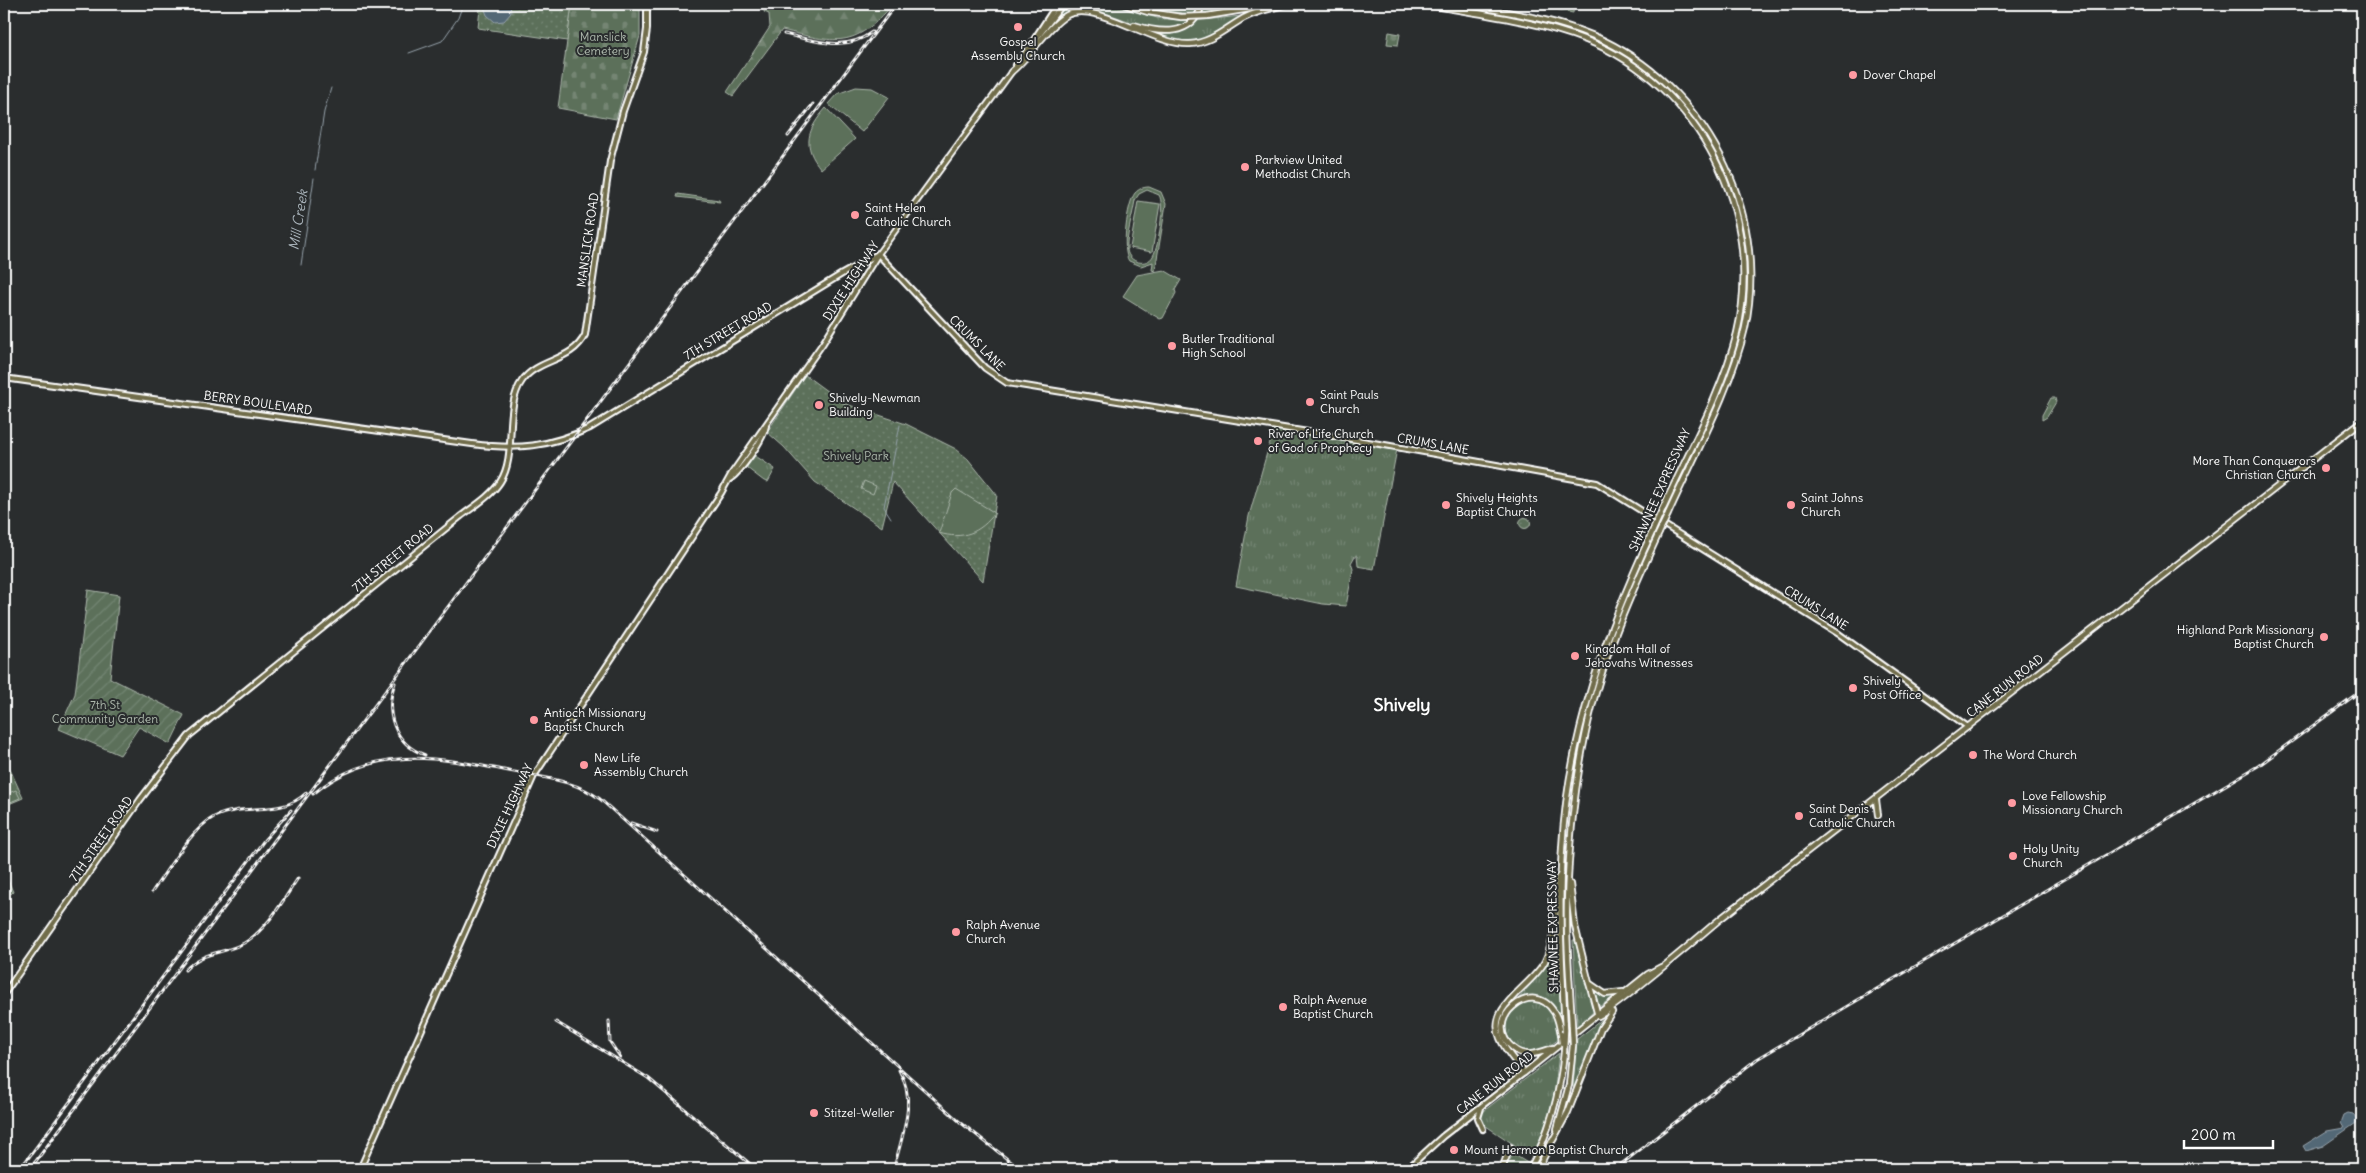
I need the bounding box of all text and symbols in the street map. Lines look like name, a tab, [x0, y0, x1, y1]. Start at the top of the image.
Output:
marker: Gospel Assembly Church	[1012, 21, 1024, 33]
park label: Manslick Cemetery	[576, 29, 630, 58]
place label: Gospel Assembly Church	[971, 34, 1065, 63]
place label: Dover Chapel	[1863, 67, 1936, 82]
marker: Dover Chapel	[1847, 69, 1859, 81]
place label: Parkview United Methodist Church	[1255, 152, 1351, 181]
marker: Parkview United Methodist Church	[1239, 161, 1251, 173]
water label: Mill Creek	[284, 188, 312, 251]
street label: MANSLICK ROAD	[573, 192, 602, 288]
place label: Saint Helen Catholic Church	[865, 200, 951, 229]
marker: Saint Helen Catholic Church	[849, 209, 861, 221]
street label: DIXIE HIGHWAY	[819, 238, 882, 323]
street label: 7TH STREET ROAD	[681, 298, 775, 363]
street label: CRUMS LANE	[946, 312, 1008, 374]
place label: Butler Traditional High School	[1182, 331, 1275, 360]
marker: Butler Traditional High School	[1166, 340, 1178, 352]
street label: BERRY BOULEVARD	[203, 387, 313, 418]
place label: Saint Pauls Church	[1320, 387, 1379, 416]
place label: Shively-Newman Building	[829, 390, 921, 419]
marker: Saint Pauls Church	[1304, 396, 1316, 408]
marker: Shively-Newman Building	[813, 399, 825, 411]
place label: River of Life Church of God of Prophecy	[1268, 426, 1374, 455]
street label: SHAWNEE EXPRESSWAY	[1626, 426, 1694, 554]
street label: CRUMS LANE	[1396, 430, 1470, 457]
marker: River of Life Church of God of Prophecy	[1252, 435, 1264, 447]
park label: Shively Park	[823, 448, 889, 463]
place label: More Than Conquerors Christian Church	[2192, 453, 2316, 482]
marker: More Than Conquerors Christian Church	[2320, 462, 2332, 474]
place label: Shively Heights Baptist Church	[1456, 490, 1538, 519]
place label: Saint Johns Church	[1801, 490, 1863, 519]
marker: Shively Heights Baptist Church	[1440, 499, 1452, 511]
marker: Saint Johns Church	[1785, 499, 1797, 511]
street label: 7TH STREET ROAD	[349, 520, 436, 595]
street label: CRUMS LANE	[1782, 582, 1851, 633]
place label: Highland Park Missionary Baptist Church	[2177, 622, 2314, 651]
marker: Highland Park Missionary Baptist Church	[2318, 631, 2330, 643]
place label: Kingdom Hall of Jehovahs Witnesses	[1585, 641, 1693, 670]
marker: Kingdom Hall of Jehovahs Witnesses	[1569, 650, 1581, 662]
street label: CANE RUN ROAD	[1963, 651, 2046, 720]
place label: Shively Post Office	[1863, 673, 1921, 702]
marker: Shively Post Office	[1847, 682, 1859, 694]
district label: Shively	[1373, 693, 1431, 716]
park label: 7th St Community Garden	[52, 697, 158, 726]
place label: Antioch Missionary Baptist Church	[544, 705, 646, 734]
marker: Antioch Missionary Baptist Church	[528, 714, 540, 726]
place label: The Word Church	[1983, 747, 2077, 762]
marker: The Word Church	[1967, 749, 1979, 761]
place label: New Life Assembly Church	[594, 750, 688, 779]
marker: New Life Assembly Church	[578, 759, 590, 771]
street label: DIXIE HIGHWAY	[483, 761, 536, 850]
place label: Love Fellowship Missionary Church	[2022, 788, 2123, 817]
street label: 7TH STREET ROAD	[66, 793, 136, 884]
marker: Love Fellowship Missionary Church	[2006, 797, 2018, 809]
place label: Saint Denis Catholic Church	[1809, 801, 1895, 830]
marker: Saint Denis Catholic Church	[1793, 810, 1805, 822]
place label: Holy Unity Church	[2023, 841, 2079, 870]
marker: Holy Unity Church	[2007, 850, 2019, 862]
street label: SHAWNEE EXPRESSWAY	[1544, 859, 1561, 993]
place label: Ralph Avenue Church	[966, 917, 1040, 946]
marker: Ralph Avenue Church	[950, 926, 962, 938]
place label: Ralph Avenue Baptist Church	[1293, 992, 1373, 1021]
marker: Ralph Avenue Baptist Church	[1277, 1001, 1289, 1013]
street label: CANE RUN ROAD	[1453, 1048, 1536, 1117]
place label: Stitzel-Weller	[824, 1105, 895, 1120]
marker: Stitzel-Weller	[808, 1107, 820, 1119]
scale bar	[2184, 1118, 2272, 1150]
text: 200 m	[2191, 1125, 2236, 1144]
place label: Mount Hermon Baptist Church	[1464, 1142, 1628, 1157]
marker: Mount Hermon Baptist Church	[1448, 1144, 1460, 1156]

